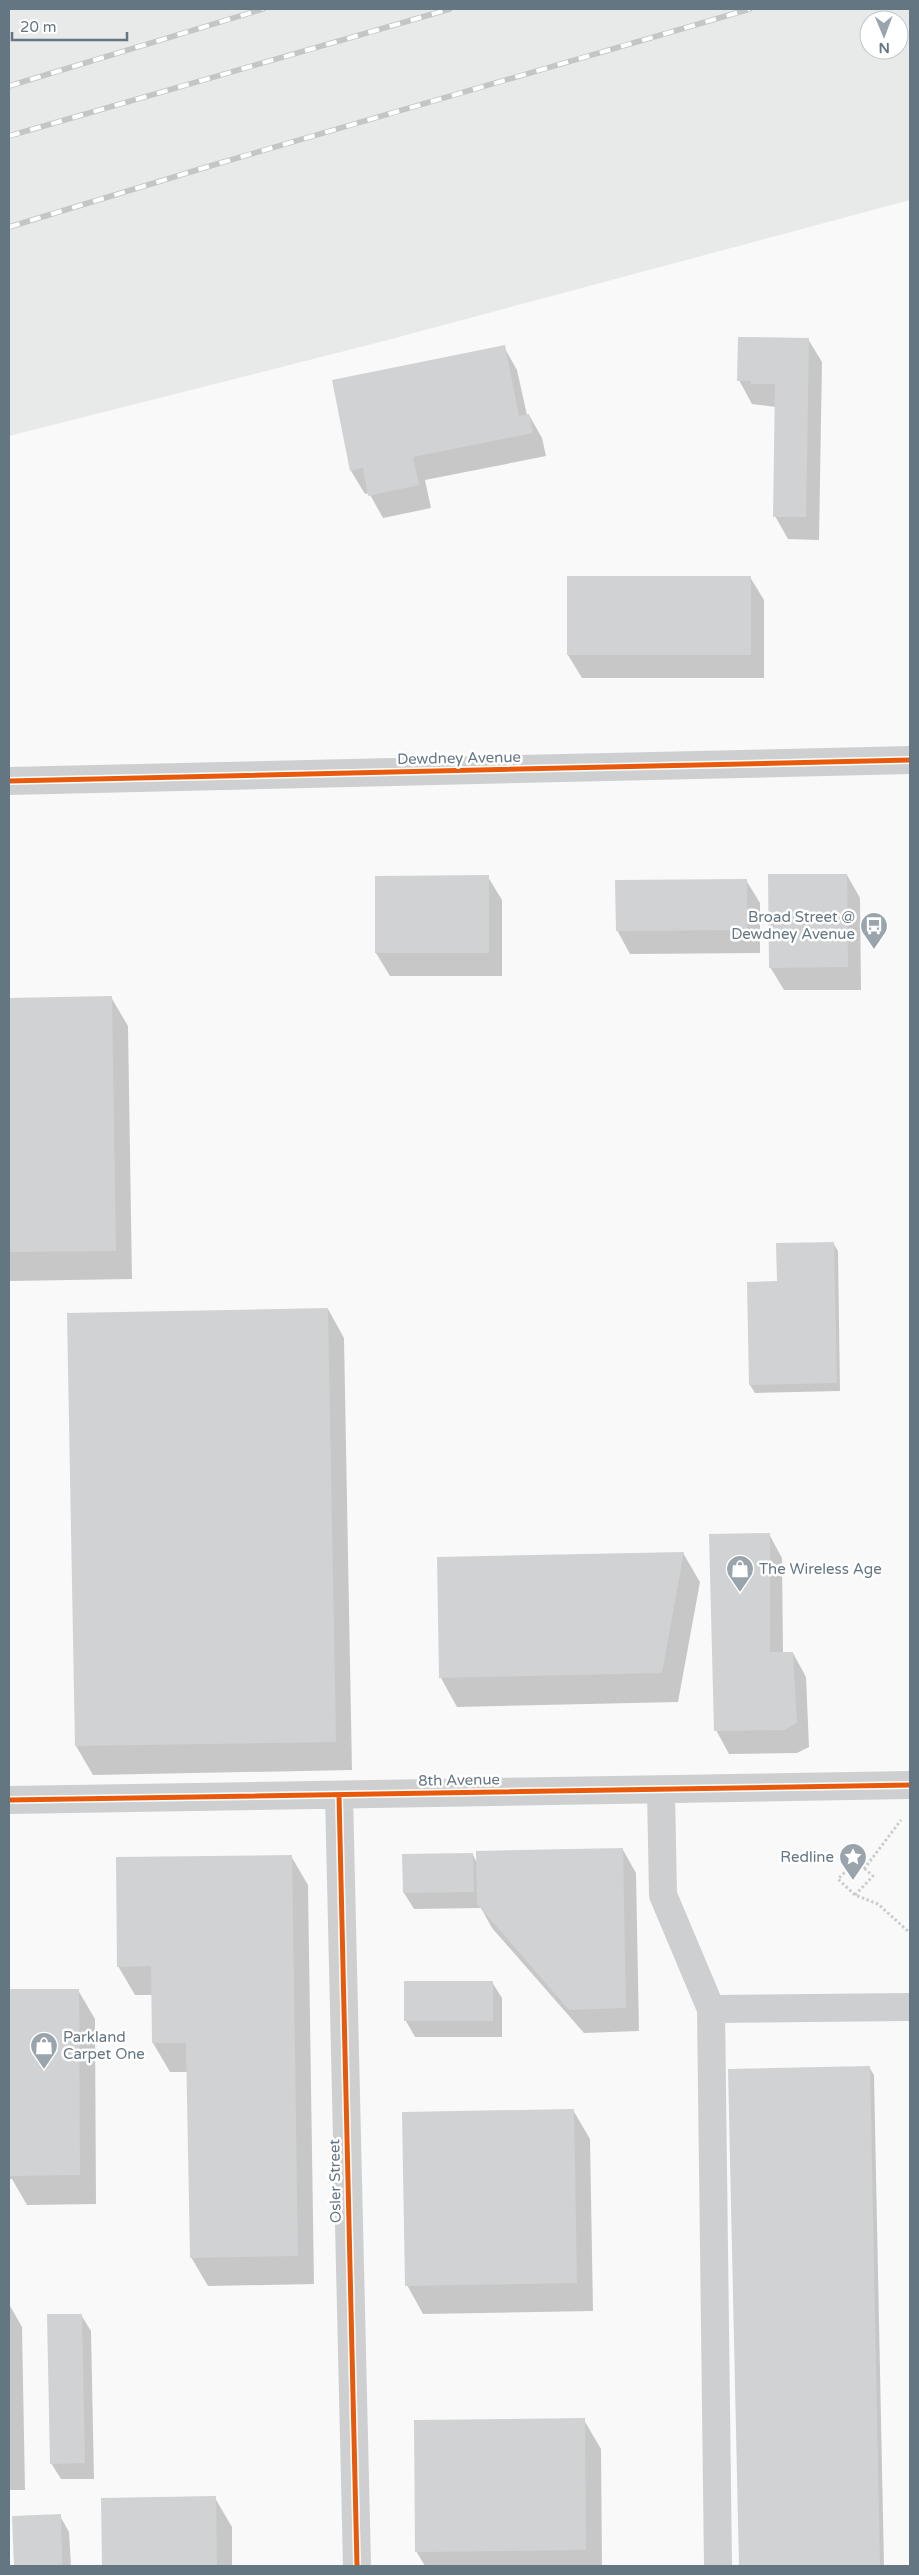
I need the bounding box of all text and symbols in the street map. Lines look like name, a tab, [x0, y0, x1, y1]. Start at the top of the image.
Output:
scale bar	[12, 10, 128, 42]
north arrow	[859, 10, 909, 60]
text: 20 m	[20, 18, 57, 36]
text: N	[878, 39, 890, 56]
street label: Dewdney Avenue	[397, 748, 521, 768]
place label: Broad Street @ Dewdney Avenue	[731, 908, 855, 943]
bus stop icon: Broad Street @ Dewdney Avenue	[859, 911, 889, 950]
shop icon: The Wireless Age	[725, 1554, 755, 1593]
place label: The Wireless Age	[759, 1560, 882, 1578]
street label: 8th Avenue	[418, 1770, 500, 1790]
place icon: Redline	[838, 1842, 868, 1881]
place label: Redline	[780, 1848, 834, 1866]
place label: Parkland Carpet One	[63, 2028, 145, 2063]
shop icon: Parkland Carpet One	[29, 2031, 59, 2070]
street label: Osler Street	[325, 2139, 345, 2223]

